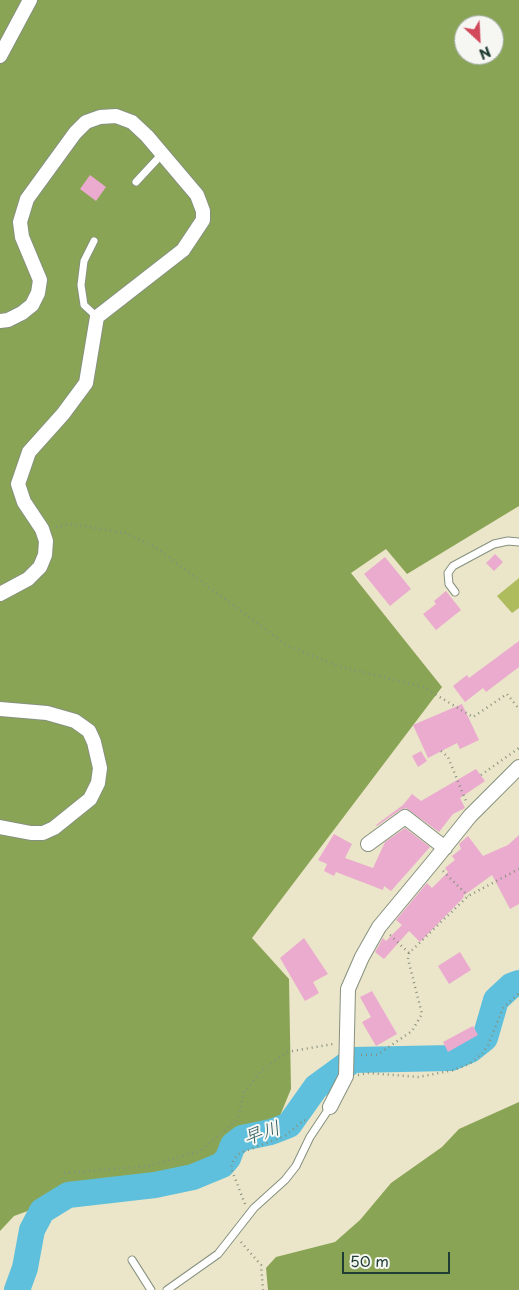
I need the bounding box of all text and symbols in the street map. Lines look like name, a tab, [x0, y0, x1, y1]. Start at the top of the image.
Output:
north arrow	[454, 15, 504, 65]
text: N	[476, 41, 495, 65]
water label: 早川	[240, 1117, 284, 1151]
scale bar	[344, 1242, 452, 1274]
text: 50 m	[350, 1249, 389, 1272]

